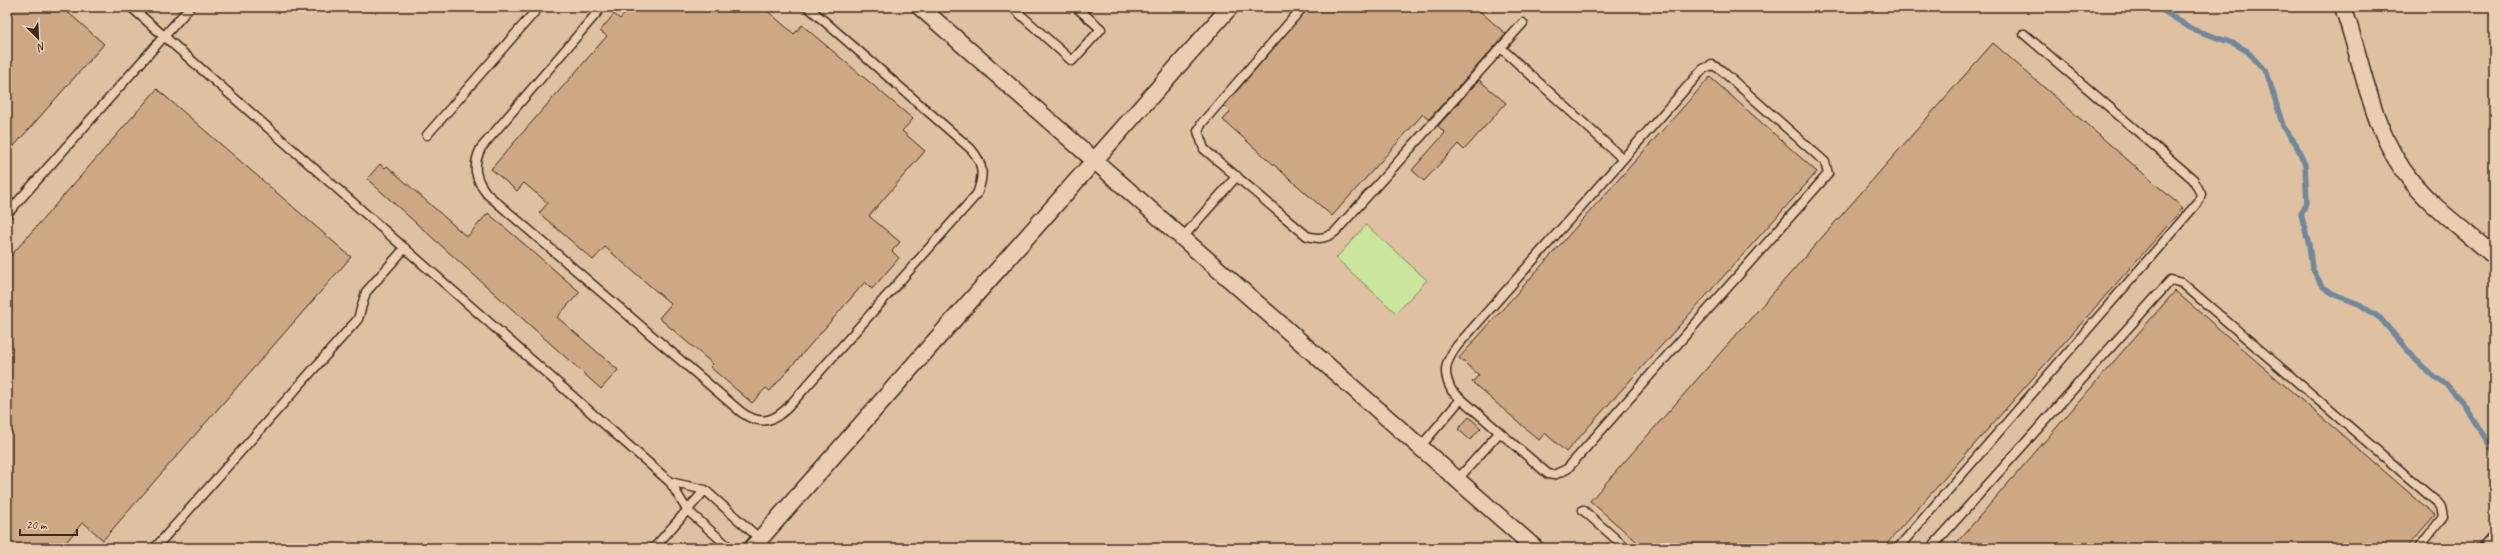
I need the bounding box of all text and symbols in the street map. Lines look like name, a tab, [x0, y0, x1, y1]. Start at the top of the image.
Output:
north arrow	[18, 18, 58, 58]
text: N	[34, 39, 48, 56]
scale bar	[20, 511, 77, 537]
text: 20 m	[26, 517, 48, 533]

